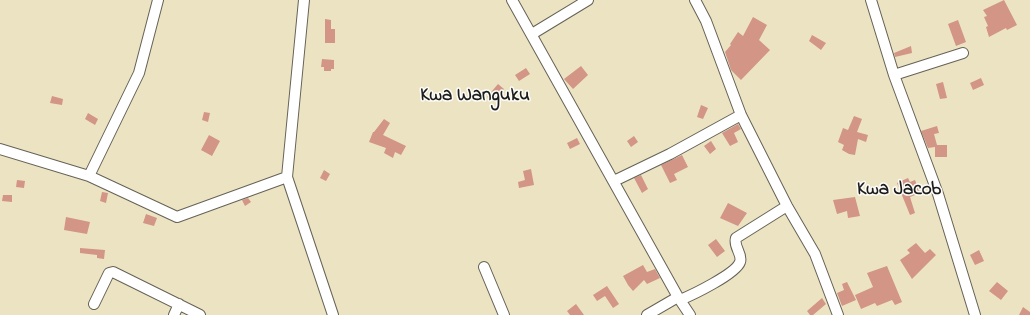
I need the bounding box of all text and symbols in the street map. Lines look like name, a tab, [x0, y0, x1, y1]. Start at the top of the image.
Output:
district label: Kwa Wanguku	[420, 86, 530, 108]
district label: Kwa Jacob	[857, 180, 941, 202]

